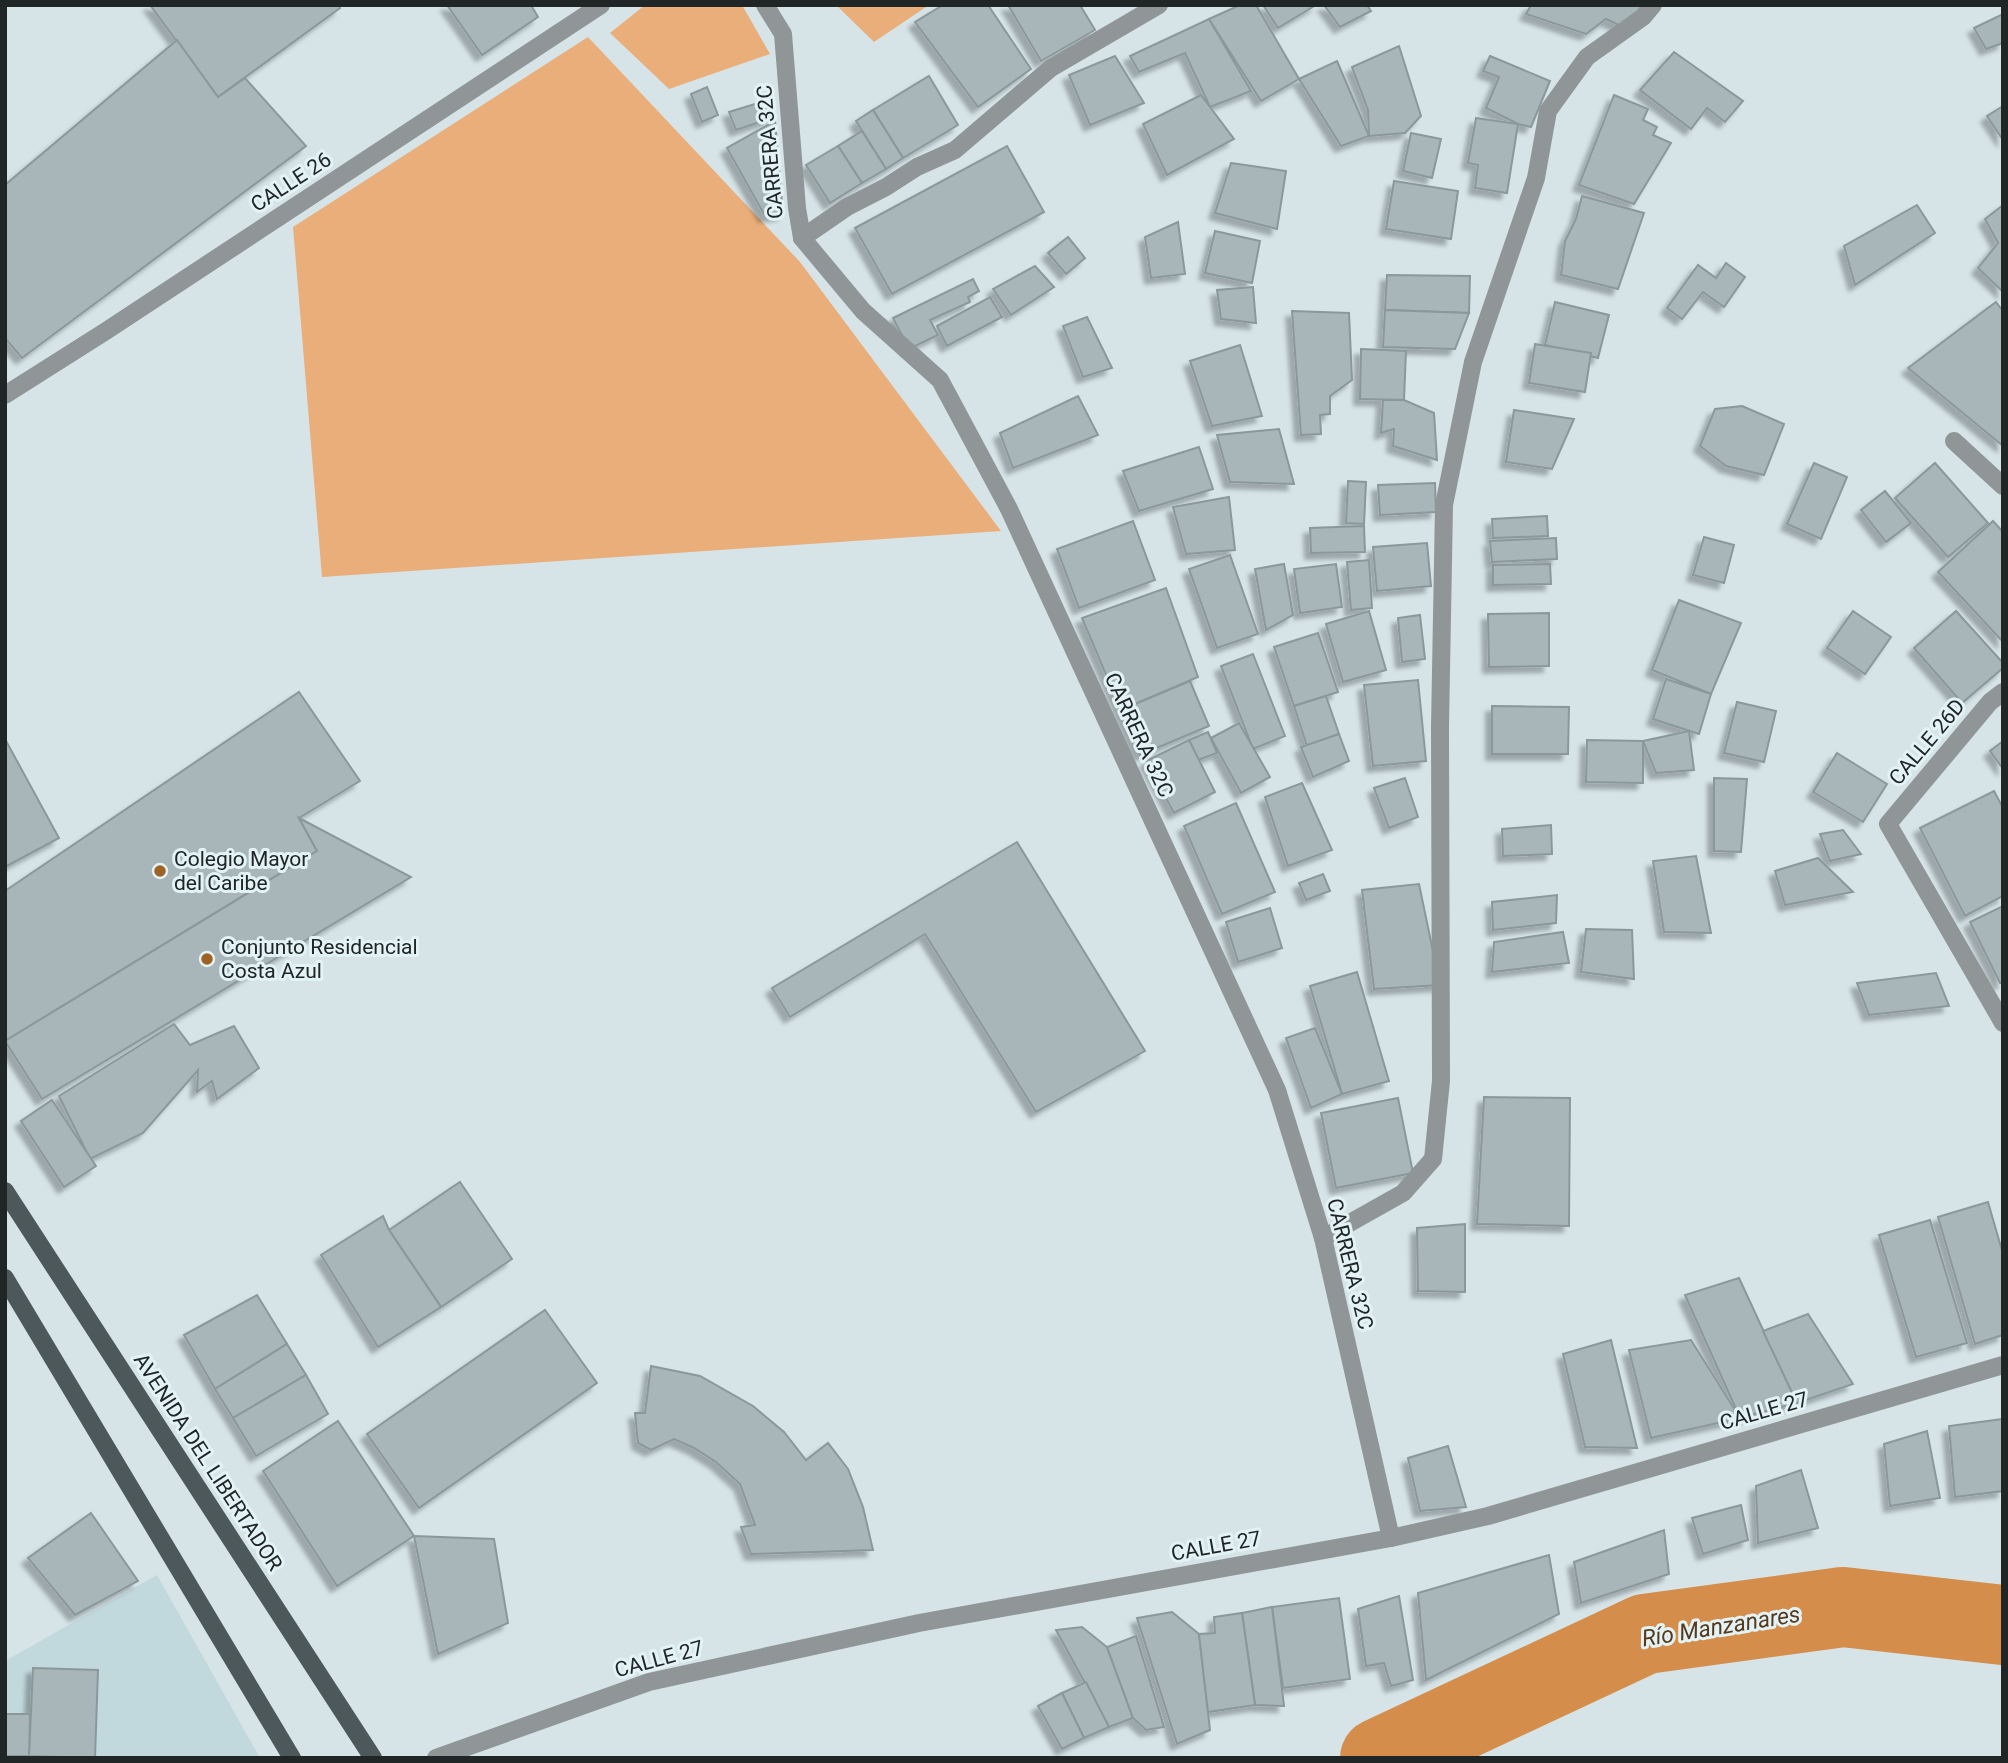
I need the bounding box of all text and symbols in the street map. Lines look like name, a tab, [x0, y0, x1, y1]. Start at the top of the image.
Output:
street label: CARRERA 32C	[752, 84, 788, 220]
street label: CALLE 26	[246, 147, 336, 217]
street label: CARRERA 32C	[1100, 669, 1178, 801]
street label: CALLE 26D	[1884, 694, 1970, 790]
place label: Colegio Mayor del Caribe	[174, 847, 308, 895]
marker: Colegio Mayor del Caribe	[152, 863, 168, 879]
place label: Conjunto Residencial Costa Azul	[221, 935, 418, 983]
marker: Conjunto Residencial Costa Azul	[199, 951, 215, 967]
street label: CARRERA 32C	[1322, 1196, 1378, 1332]
street label: AVENIDA DEL LIBERTADOR	[129, 1349, 287, 1575]
street label: CALLE 27	[1717, 1387, 1811, 1435]
street label: CALLE 27	[1169, 1526, 1263, 1566]
water label: Río Manzanares	[1640, 1601, 1802, 1652]
street label: CALLE 27	[612, 1636, 706, 1682]

